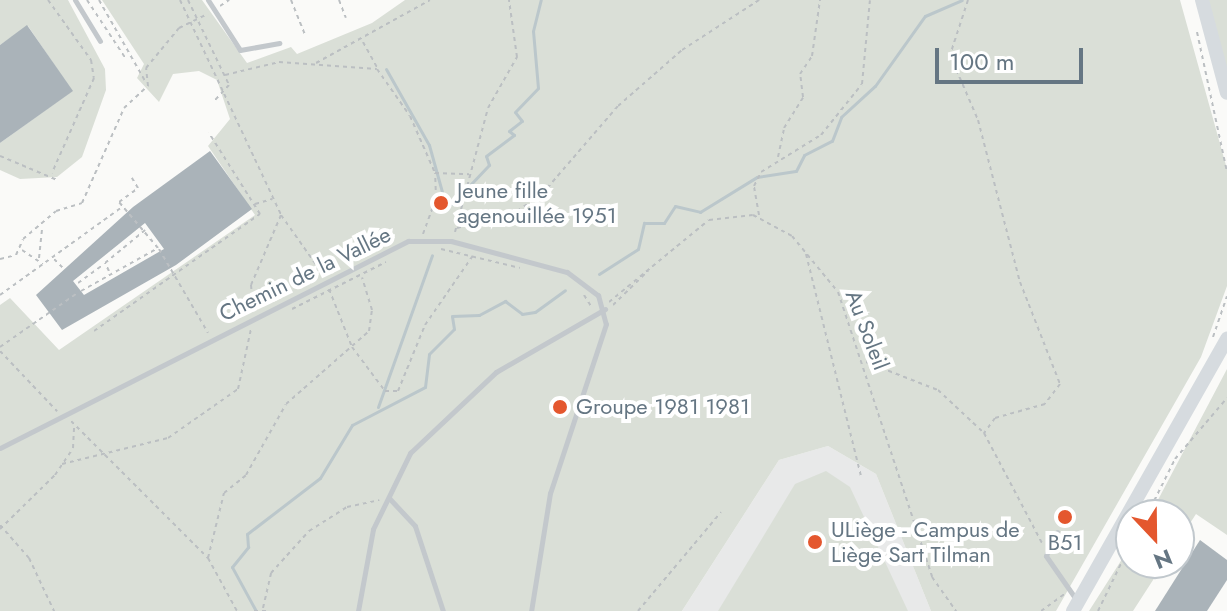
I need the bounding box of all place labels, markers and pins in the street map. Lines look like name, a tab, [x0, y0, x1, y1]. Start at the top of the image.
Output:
place label: Jeune fille agenouillée 1951	[457, 177, 617, 228]
marker: Jeune fille agenouillée 1951	[432, 194, 450, 212]
place label: Groupe 1981 1981	[576, 394, 750, 420]
marker: Groupe 1981 1981	[551, 398, 569, 416]
marker: B51	[1056, 508, 1074, 526]
place label: ULiège - Campus de Liège Sart Tilman	[831, 516, 1020, 568]
place label: B51	[1048, 530, 1082, 556]
marker: ULiège - Campus de Liège Sart Tilman	[806, 533, 824, 551]

